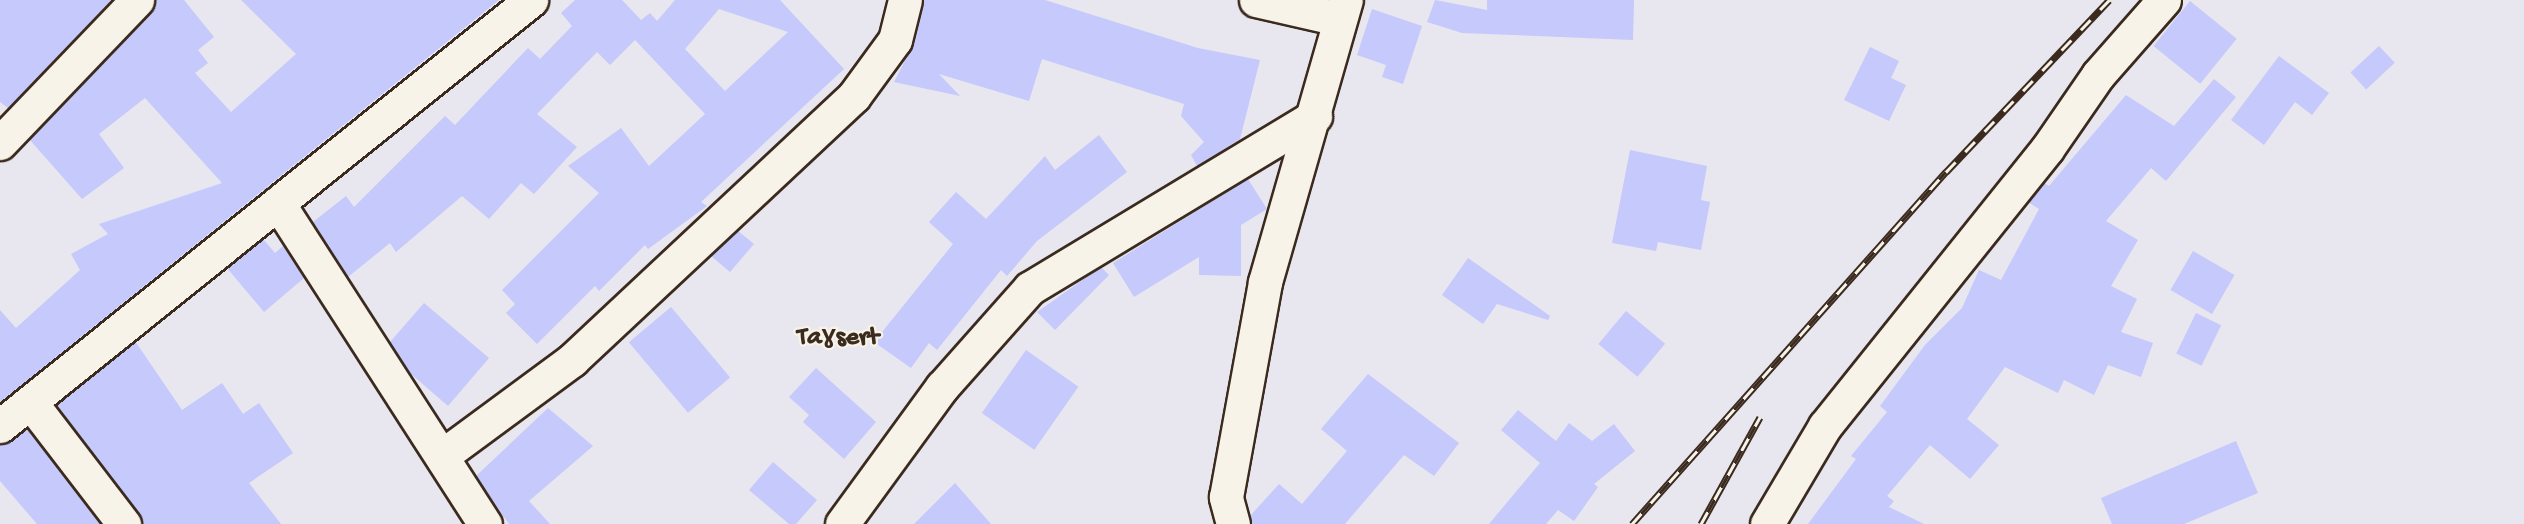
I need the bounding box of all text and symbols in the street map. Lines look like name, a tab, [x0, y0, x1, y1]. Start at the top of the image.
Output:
district label: Taɣsert	[797, 323, 879, 355]

